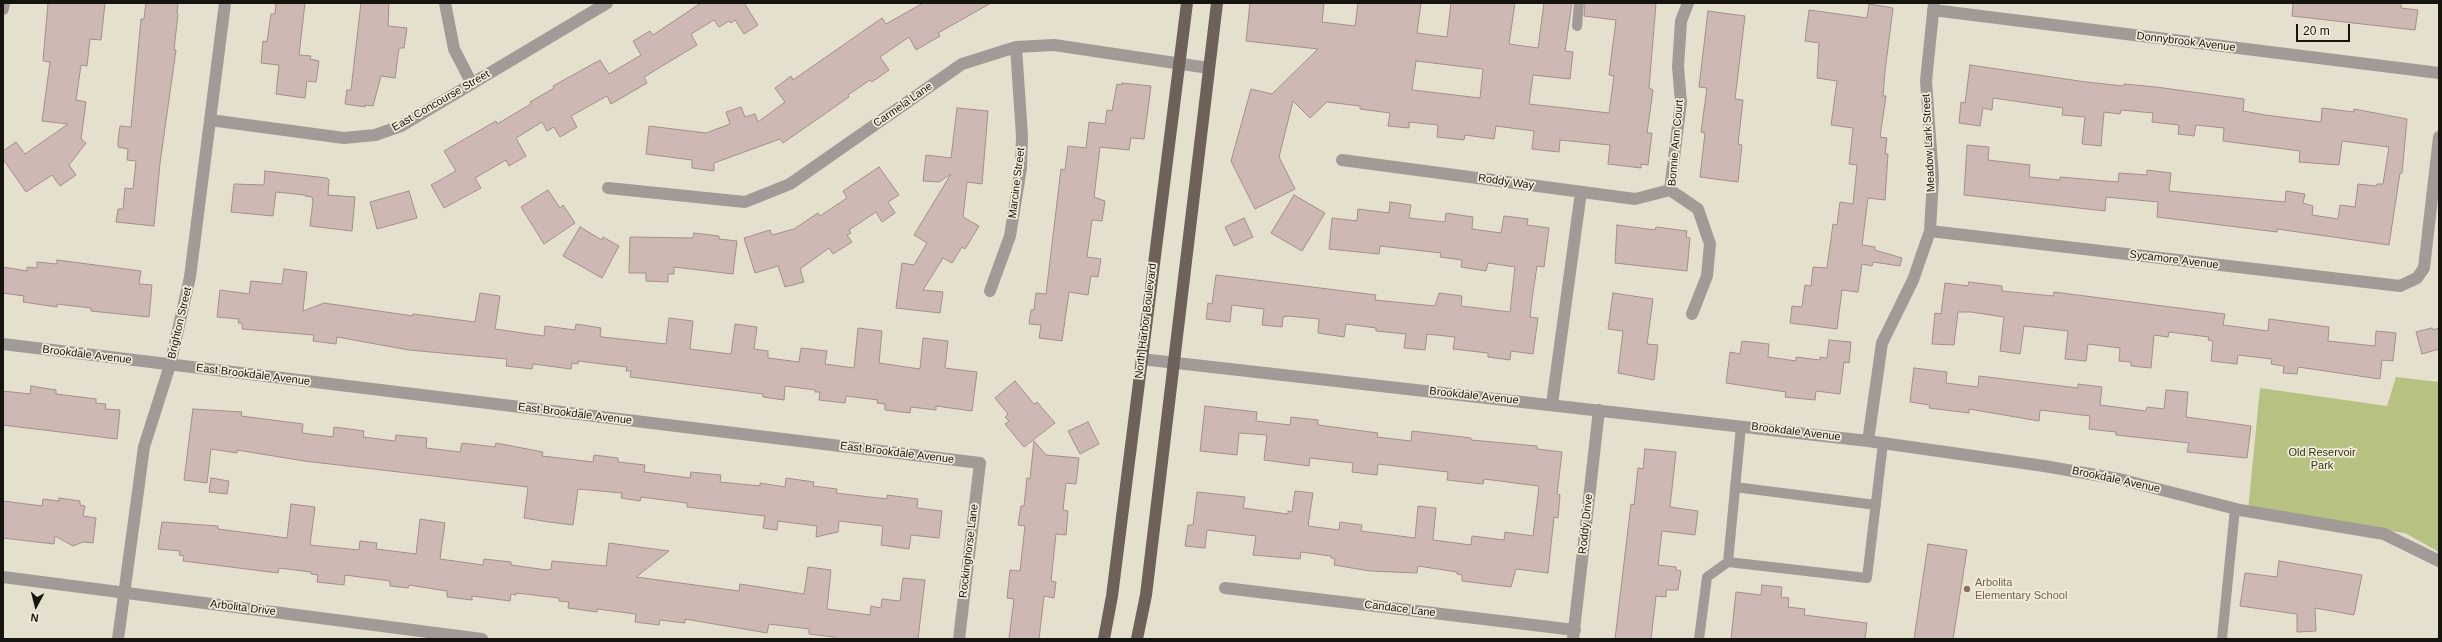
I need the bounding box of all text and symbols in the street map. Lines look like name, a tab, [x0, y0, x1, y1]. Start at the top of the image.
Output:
scale bar	[2298, 16, 2352, 42]
text: 20 m	[2303, 24, 2330, 38]
street label: Donnybrook Avenue	[2136, 29, 2236, 55]
street label: East Concourse Street	[390, 68, 492, 134]
street label: Carmela Lane	[871, 80, 935, 130]
street label: Meadow Lark Street	[1920, 94, 1938, 192]
street label: Bonnie Ann Court	[1666, 99, 1686, 187]
street label: Marcine Street	[1006, 147, 1028, 219]
street label: Roddy Way	[1477, 172, 1535, 192]
street label: Sycamore Avenue	[2129, 248, 2219, 272]
street label: North Harbor Boulevard	[1132, 263, 1160, 379]
street label: Brighton Street	[165, 286, 195, 360]
street label: Brookdale Avenue	[42, 343, 132, 367]
street label: East Brookdale Avenue	[195, 361, 311, 389]
street label: Brookdale Avenue	[1429, 385, 1519, 407]
street label: East Brookdale Avenue	[517, 400, 633, 428]
street label: Brookdale Avenue	[1751, 420, 1841, 444]
street label: East Brookdale Avenue	[839, 439, 955, 467]
park label: Old Reservoir Park	[2288, 446, 2356, 472]
street label: Brookdale Avenue	[2071, 464, 2161, 496]
street label: Roddy Drive	[1576, 493, 1596, 555]
street label: Rockinghorse Lane	[957, 503, 981, 599]
place label: Arbolita Elementary School	[1975, 576, 2067, 602]
marker: Arbolita Elementary School	[1962, 584, 1972, 594]
north arrow	[16, 586, 56, 626]
street label: Arbolita Drive	[209, 597, 277, 619]
street label: Candace Lane	[1364, 598, 1436, 620]
text: N	[30, 611, 39, 624]

